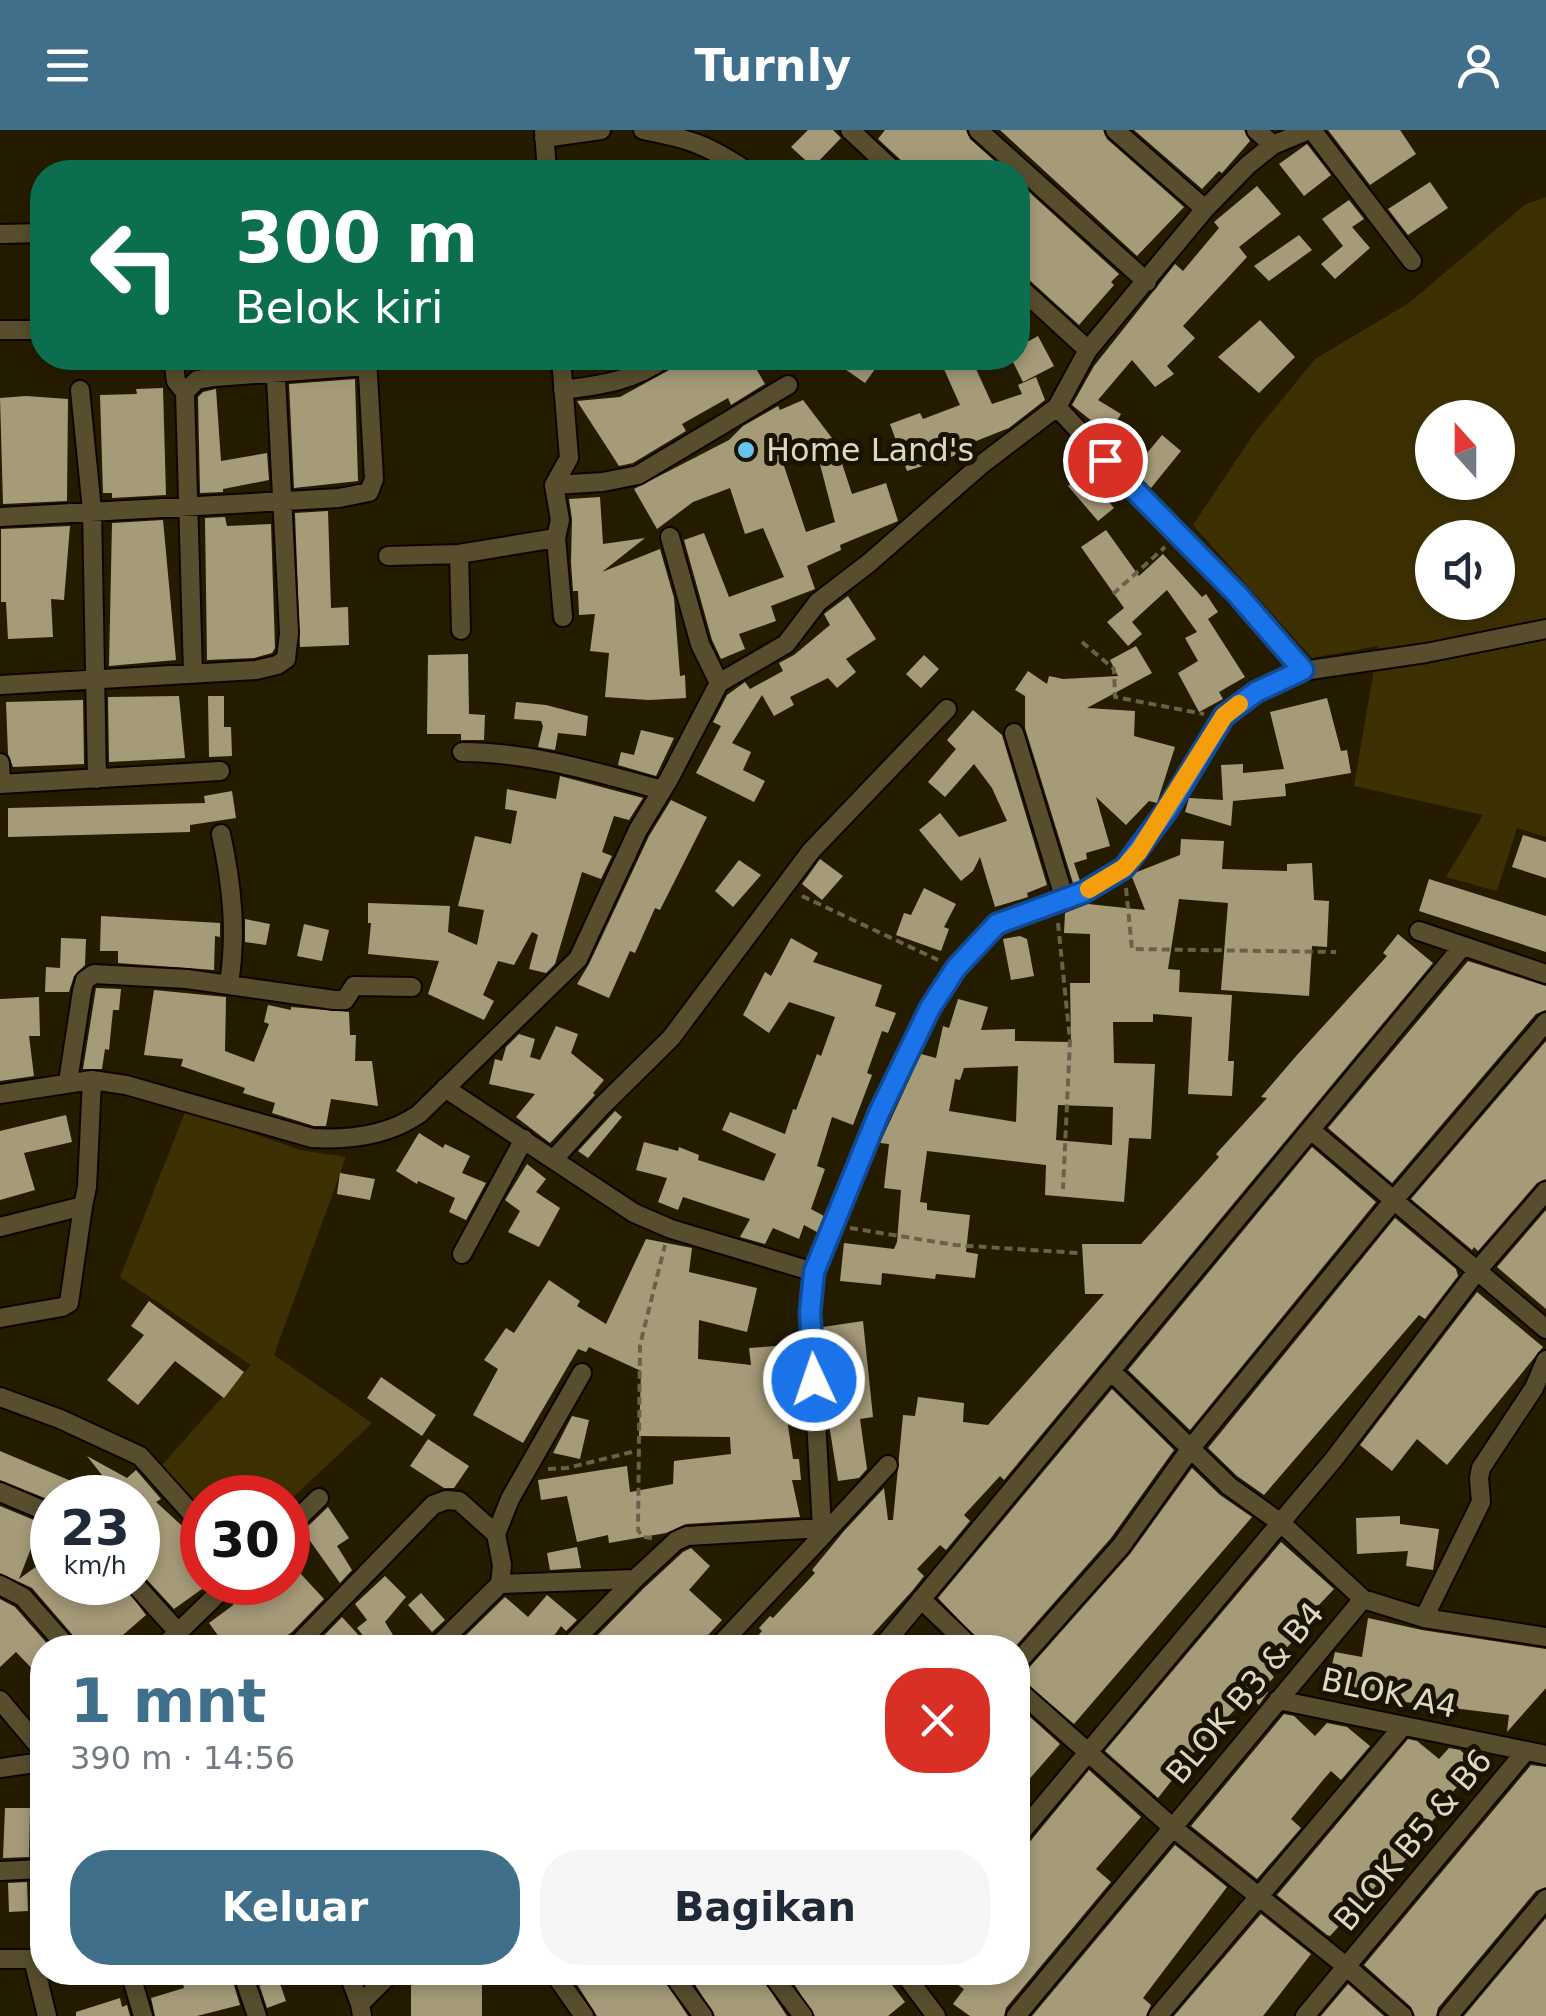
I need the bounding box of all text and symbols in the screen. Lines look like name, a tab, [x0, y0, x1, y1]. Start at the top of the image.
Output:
icon: menu	[40, 38, 95, 93]
icon: person	[1451, 38, 1506, 93]
text: Turnly	[695, 39, 851, 92]
text: 300 m	[235, 197, 478, 279]
icon: left	[70, 200, 200, 330]
text: Belok kiri	[235, 281, 444, 334]
north arrow	[1415, 400, 1515, 500]
map controls	[1415, 400, 1515, 620]
pin	[1063, 418, 1148, 503]
place label: Home Land's	[766, 431, 974, 469]
icon: arrive	[1078, 433, 1133, 488]
marker: Home Land's	[735, 439, 757, 461]
button: sound	[1415, 520, 1515, 620]
position arrow	[762, 1328, 866, 1432]
speed limit sign: 30	[180, 1475, 310, 1605]
text: 23	[60, 1499, 130, 1557]
text: km/h	[63, 1551, 127, 1580]
street label: BLOK B3 & B4	[1158, 1595, 1332, 1791]
street label: BLOK A4	[1318, 1660, 1460, 1726]
text: 1 mnt	[70, 1666, 267, 1736]
button: close	[885, 1668, 990, 1773]
text: 390 m · 14:56	[70, 1739, 295, 1777]
street label: BLOK B5 & B6	[1326, 1742, 1500, 1938]
button: Keluar	[70, 1850, 520, 1965]
button: Bagikan	[540, 1850, 990, 1965]

